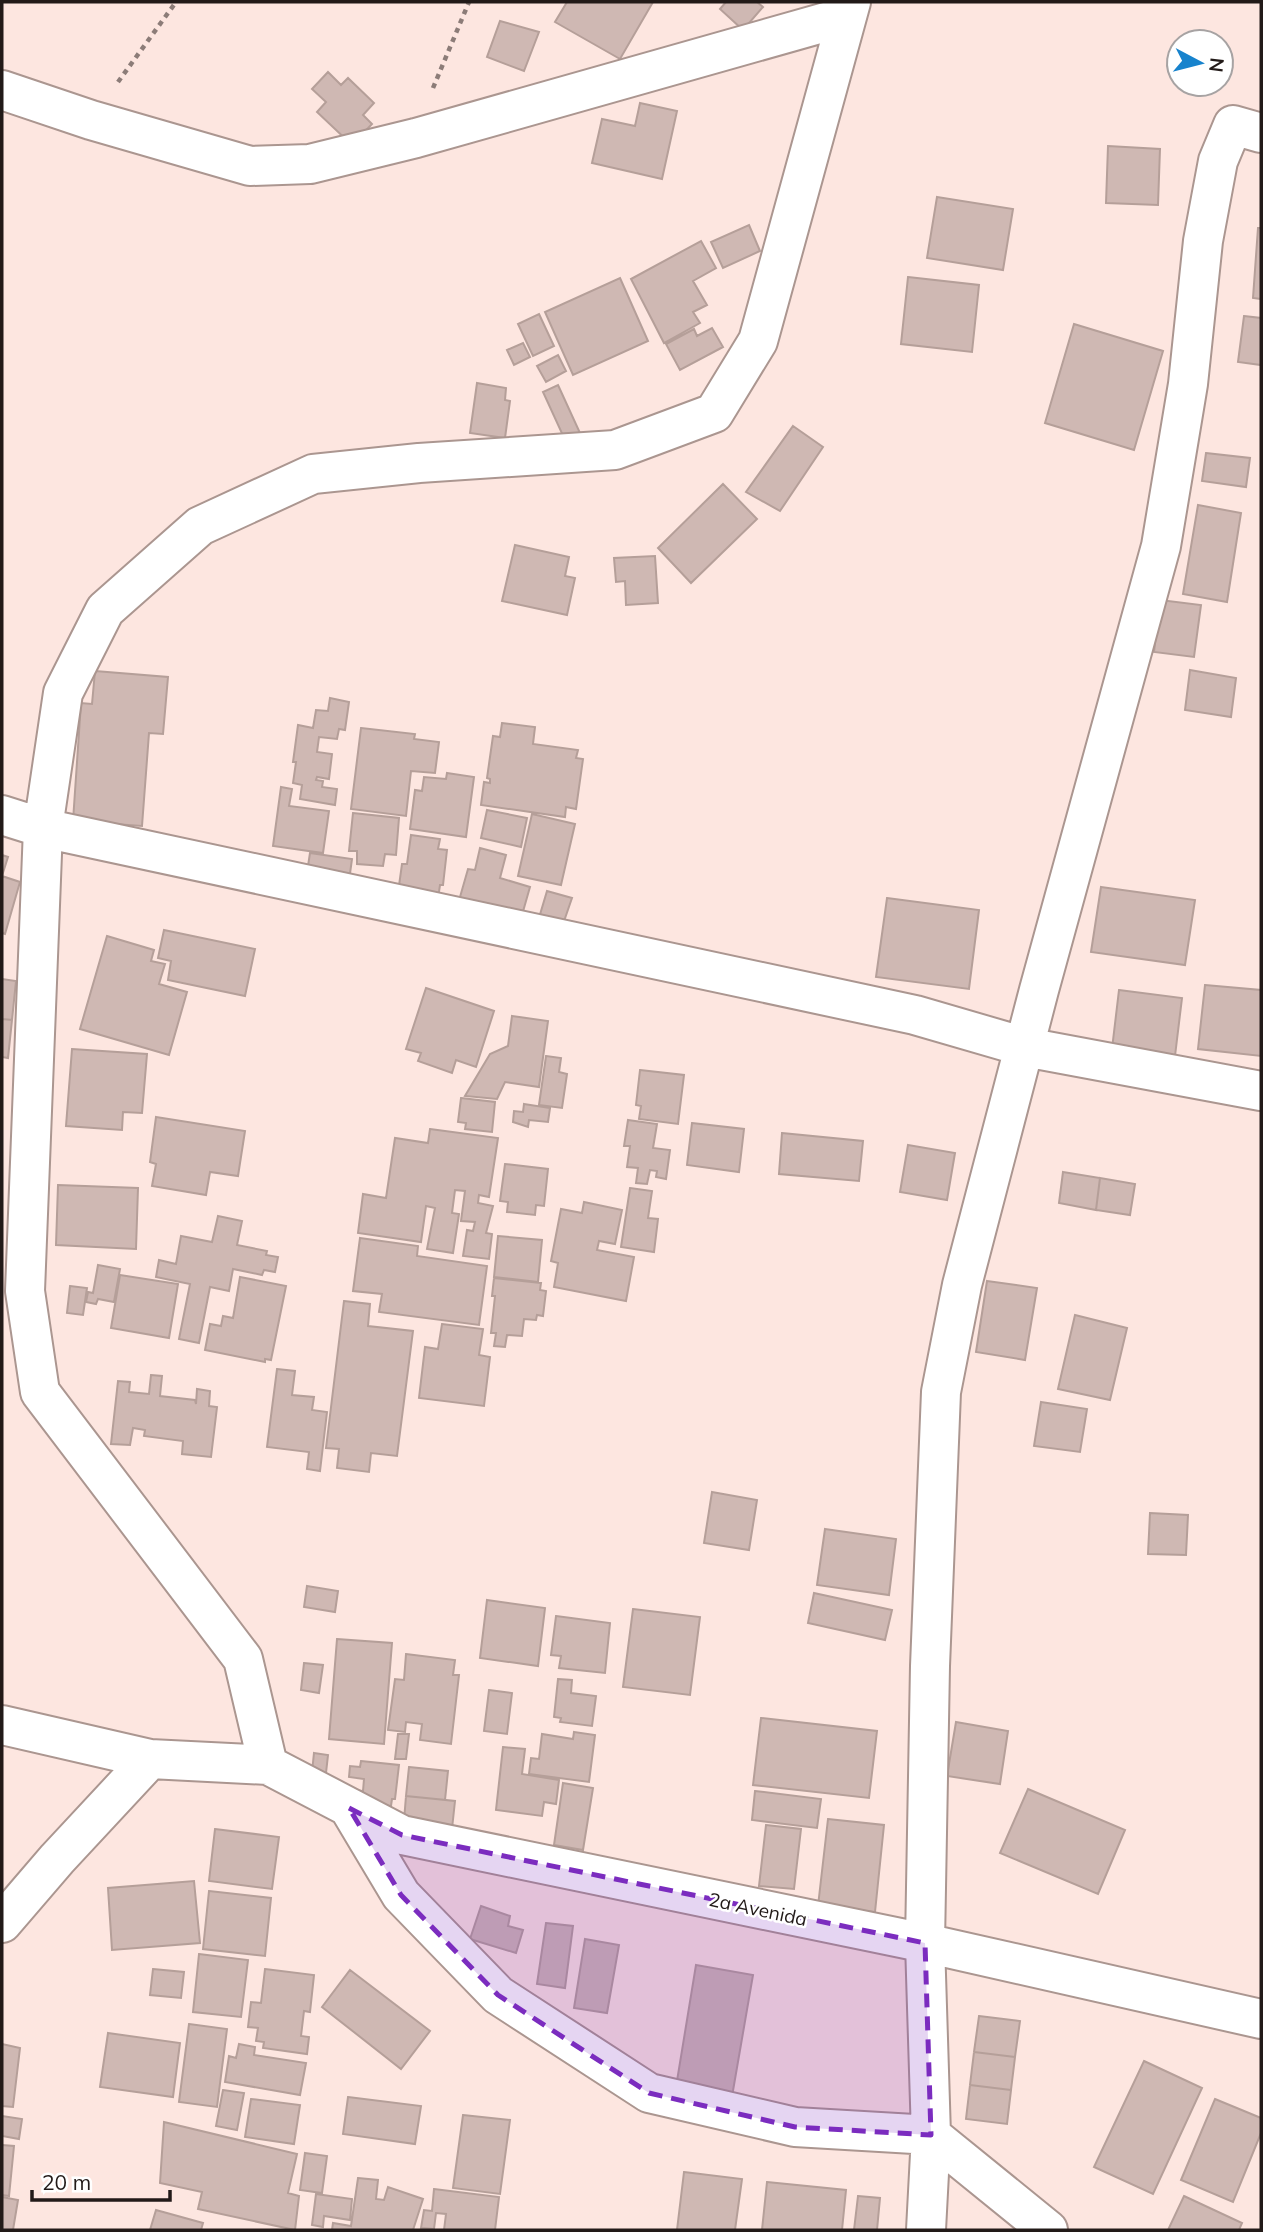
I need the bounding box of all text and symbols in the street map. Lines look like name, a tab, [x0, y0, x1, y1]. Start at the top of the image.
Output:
north arrow	[1165, 28, 1235, 98]
text: N	[1204, 56, 1230, 74]
street label: 2a Avenida	[707, 1887, 809, 1931]
scale bar	[32, 2158, 170, 2202]
text: 20 m	[42, 2169, 91, 2195]

